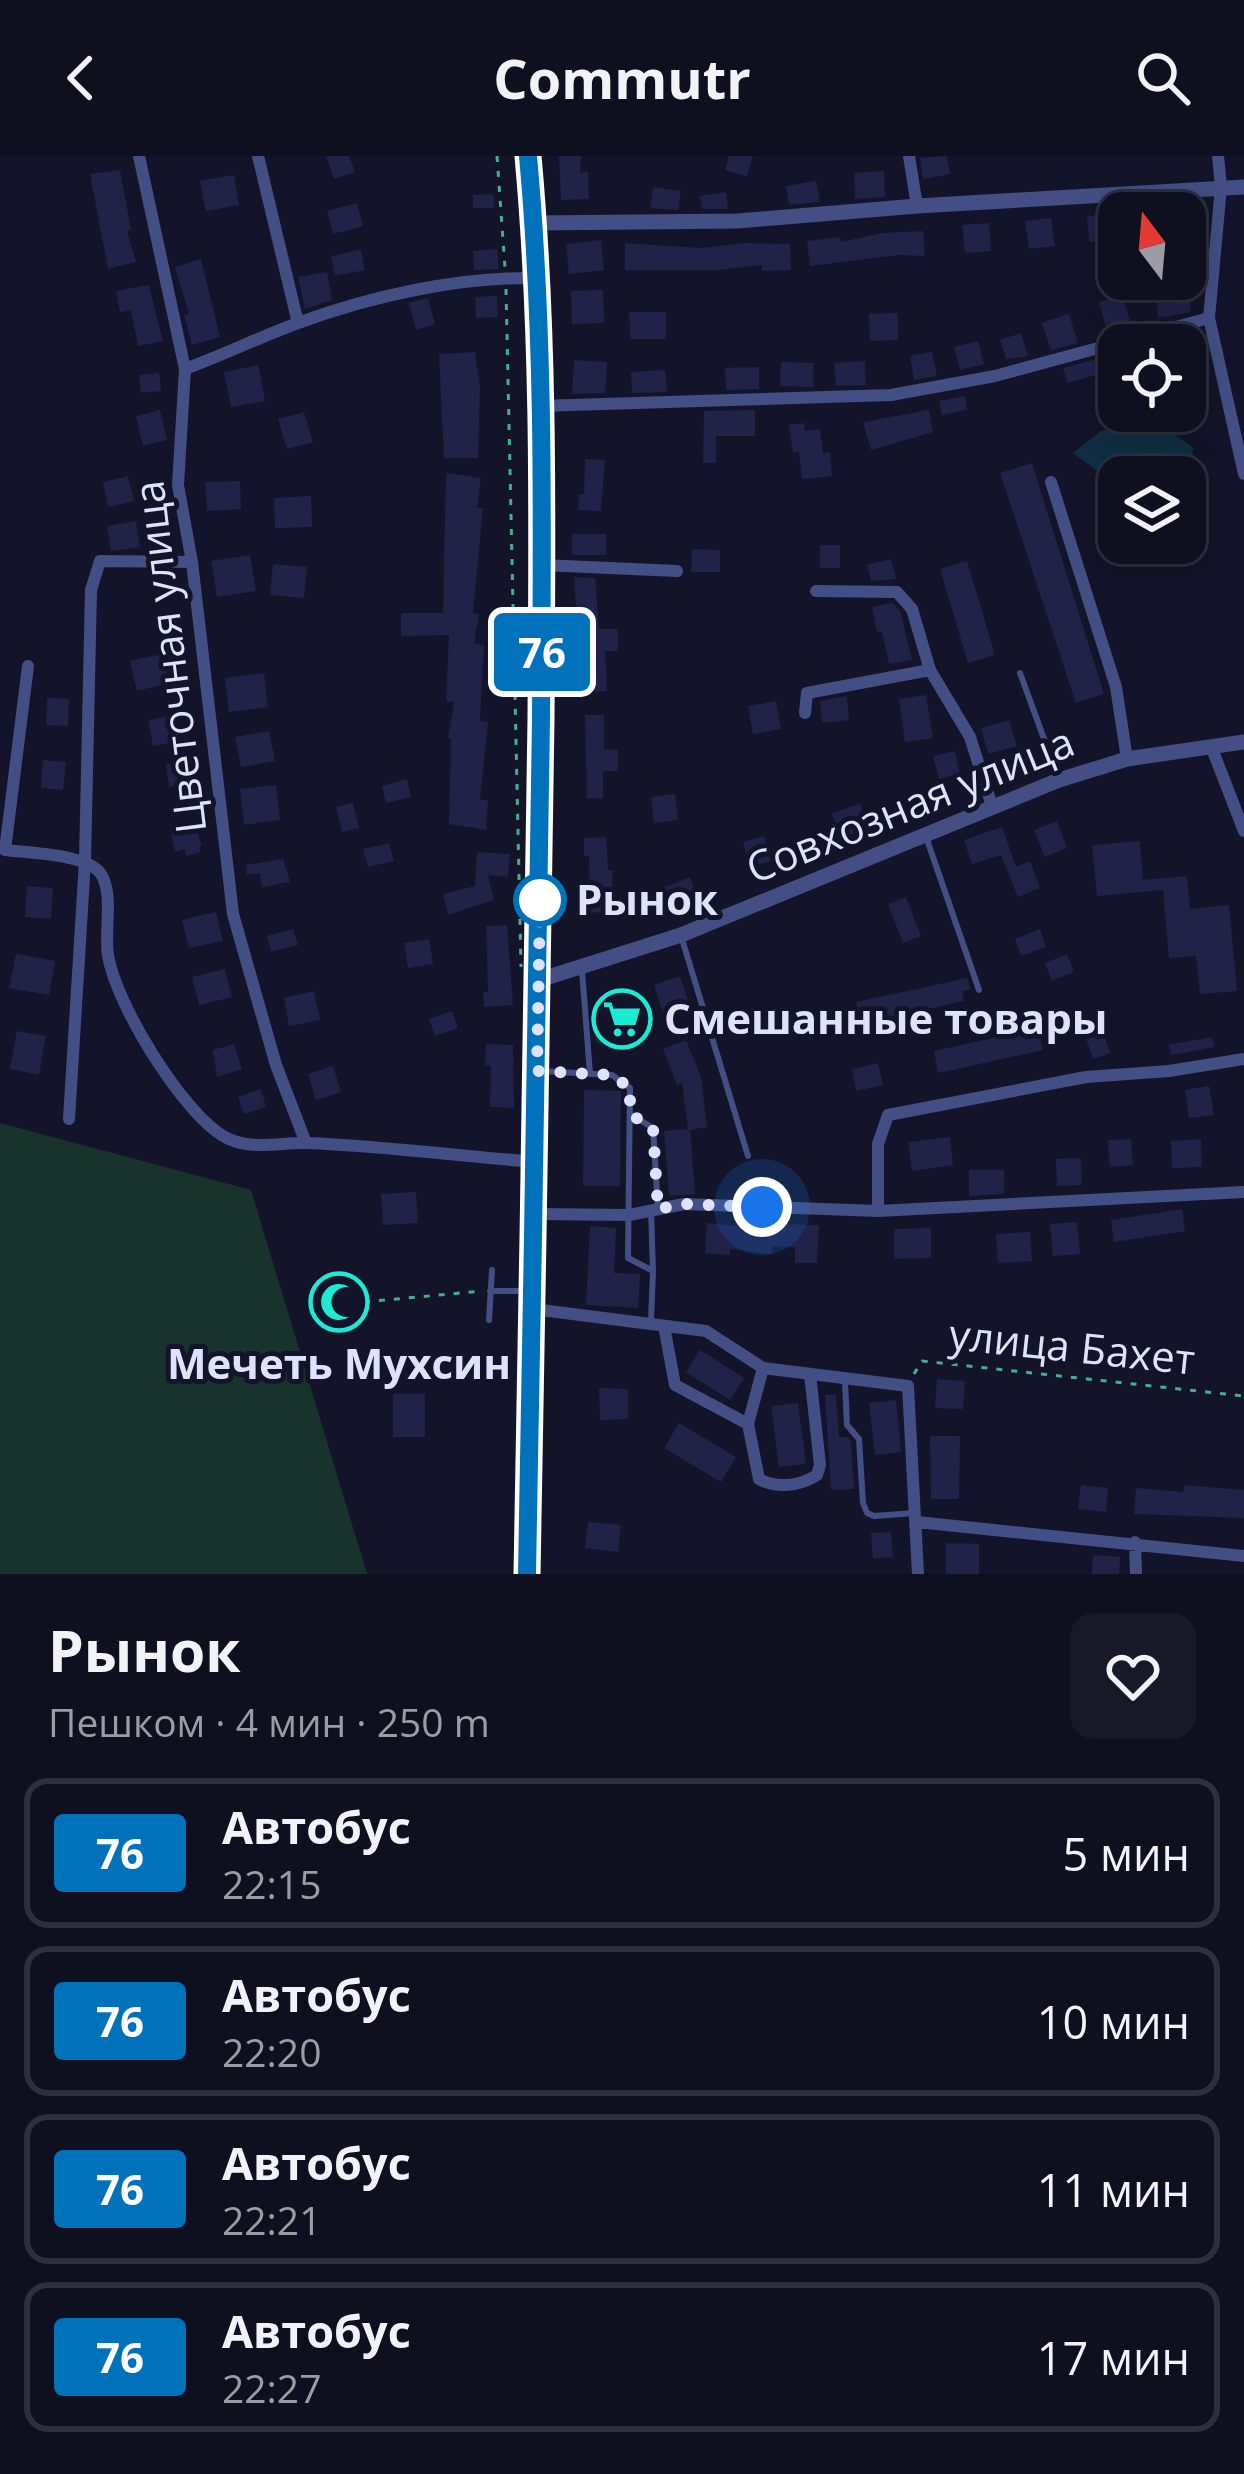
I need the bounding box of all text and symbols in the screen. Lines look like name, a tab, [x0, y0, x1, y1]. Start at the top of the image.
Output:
text: Commutr	[493, 41, 751, 115]
icon: back	[48, 45, 114, 111]
icon: search	[1130, 45, 1196, 111]
north arrow	[1098, 192, 1206, 300]
map controls	[1098, 192, 1206, 564]
button: locate	[1098, 324, 1206, 432]
button: layers	[1098, 456, 1206, 564]
street label: Цветочная улица	[119, 478, 218, 837]
line badge: 76	[488, 613, 596, 691]
text: 76	[518, 623, 566, 680]
street label: Совхозная улица	[737, 712, 1082, 895]
place label: Рынок	[576, 870, 718, 927]
marker: Рынок	[515, 875, 565, 925]
supermarket icon: Смешанные товары	[591, 988, 653, 1050]
place label: Смешанные товары	[664, 989, 1107, 1046]
your location	[732, 1177, 792, 1237]
mosque icon: Мечеть Мухсин	[308, 1271, 370, 1333]
street label: улица Бахет	[947, 1304, 1198, 1387]
place label: Мечеть Мухсин	[167, 1334, 511, 1391]
text: Рынок	[48, 1611, 241, 1689]
button: heart	[1070, 1613, 1196, 1739]
text: Пешком · 4 мин · 250 m	[48, 1695, 490, 1748]
text: Автобус	[222, 1796, 411, 1857]
text: 5 мин	[1062, 1823, 1190, 1884]
text: 76	[96, 1824, 144, 1881]
text: 22:15	[222, 1857, 321, 1910]
text: Автобус	[222, 1964, 411, 2025]
text: 10 мин	[1037, 1991, 1190, 2052]
text: 76	[96, 1992, 144, 2049]
text: 22:20	[222, 2025, 321, 2078]
text: Автобус	[222, 2132, 411, 2193]
text: 11 мин	[1037, 2159, 1190, 2220]
text: 76	[96, 2160, 144, 2217]
text: 22:21	[222, 2193, 321, 2246]
text: Автобус	[222, 2300, 411, 2361]
text: 17 мин	[1037, 2327, 1190, 2388]
text: 76	[96, 2328, 144, 2385]
text: 22:27	[222, 2361, 321, 2414]

